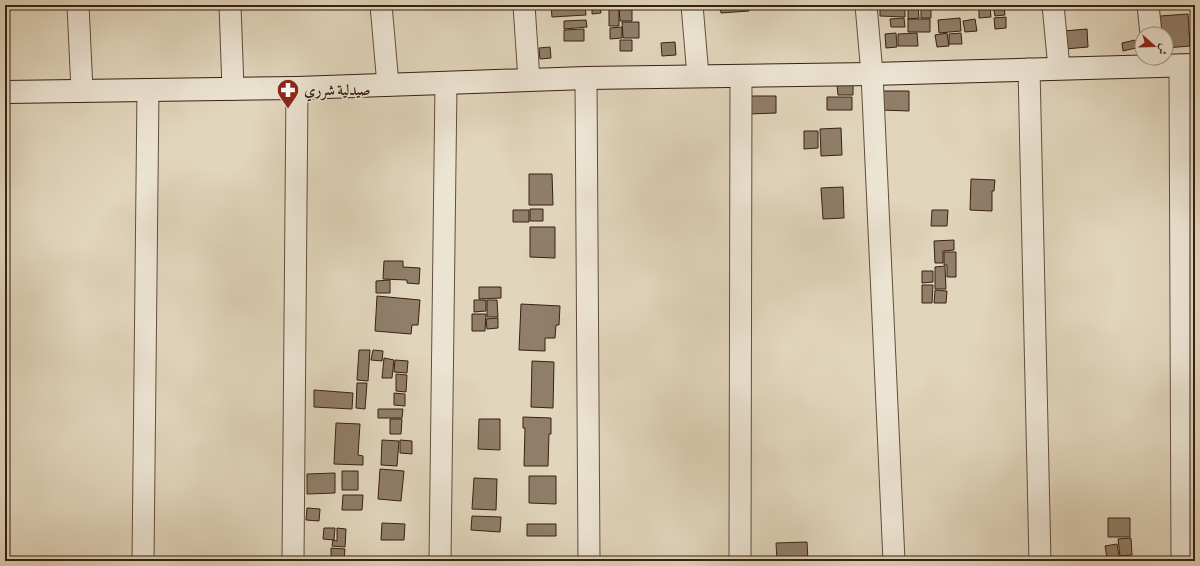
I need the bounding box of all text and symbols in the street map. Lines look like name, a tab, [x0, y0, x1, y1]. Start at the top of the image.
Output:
north arrow	[1134, 26, 1174, 66]
text: ش	[1154, 42, 1171, 57]
pharmacy icon: صيدلية شرري	[275, 77, 301, 110]
place label: صيدلية شرري	[304, 81, 370, 102]

